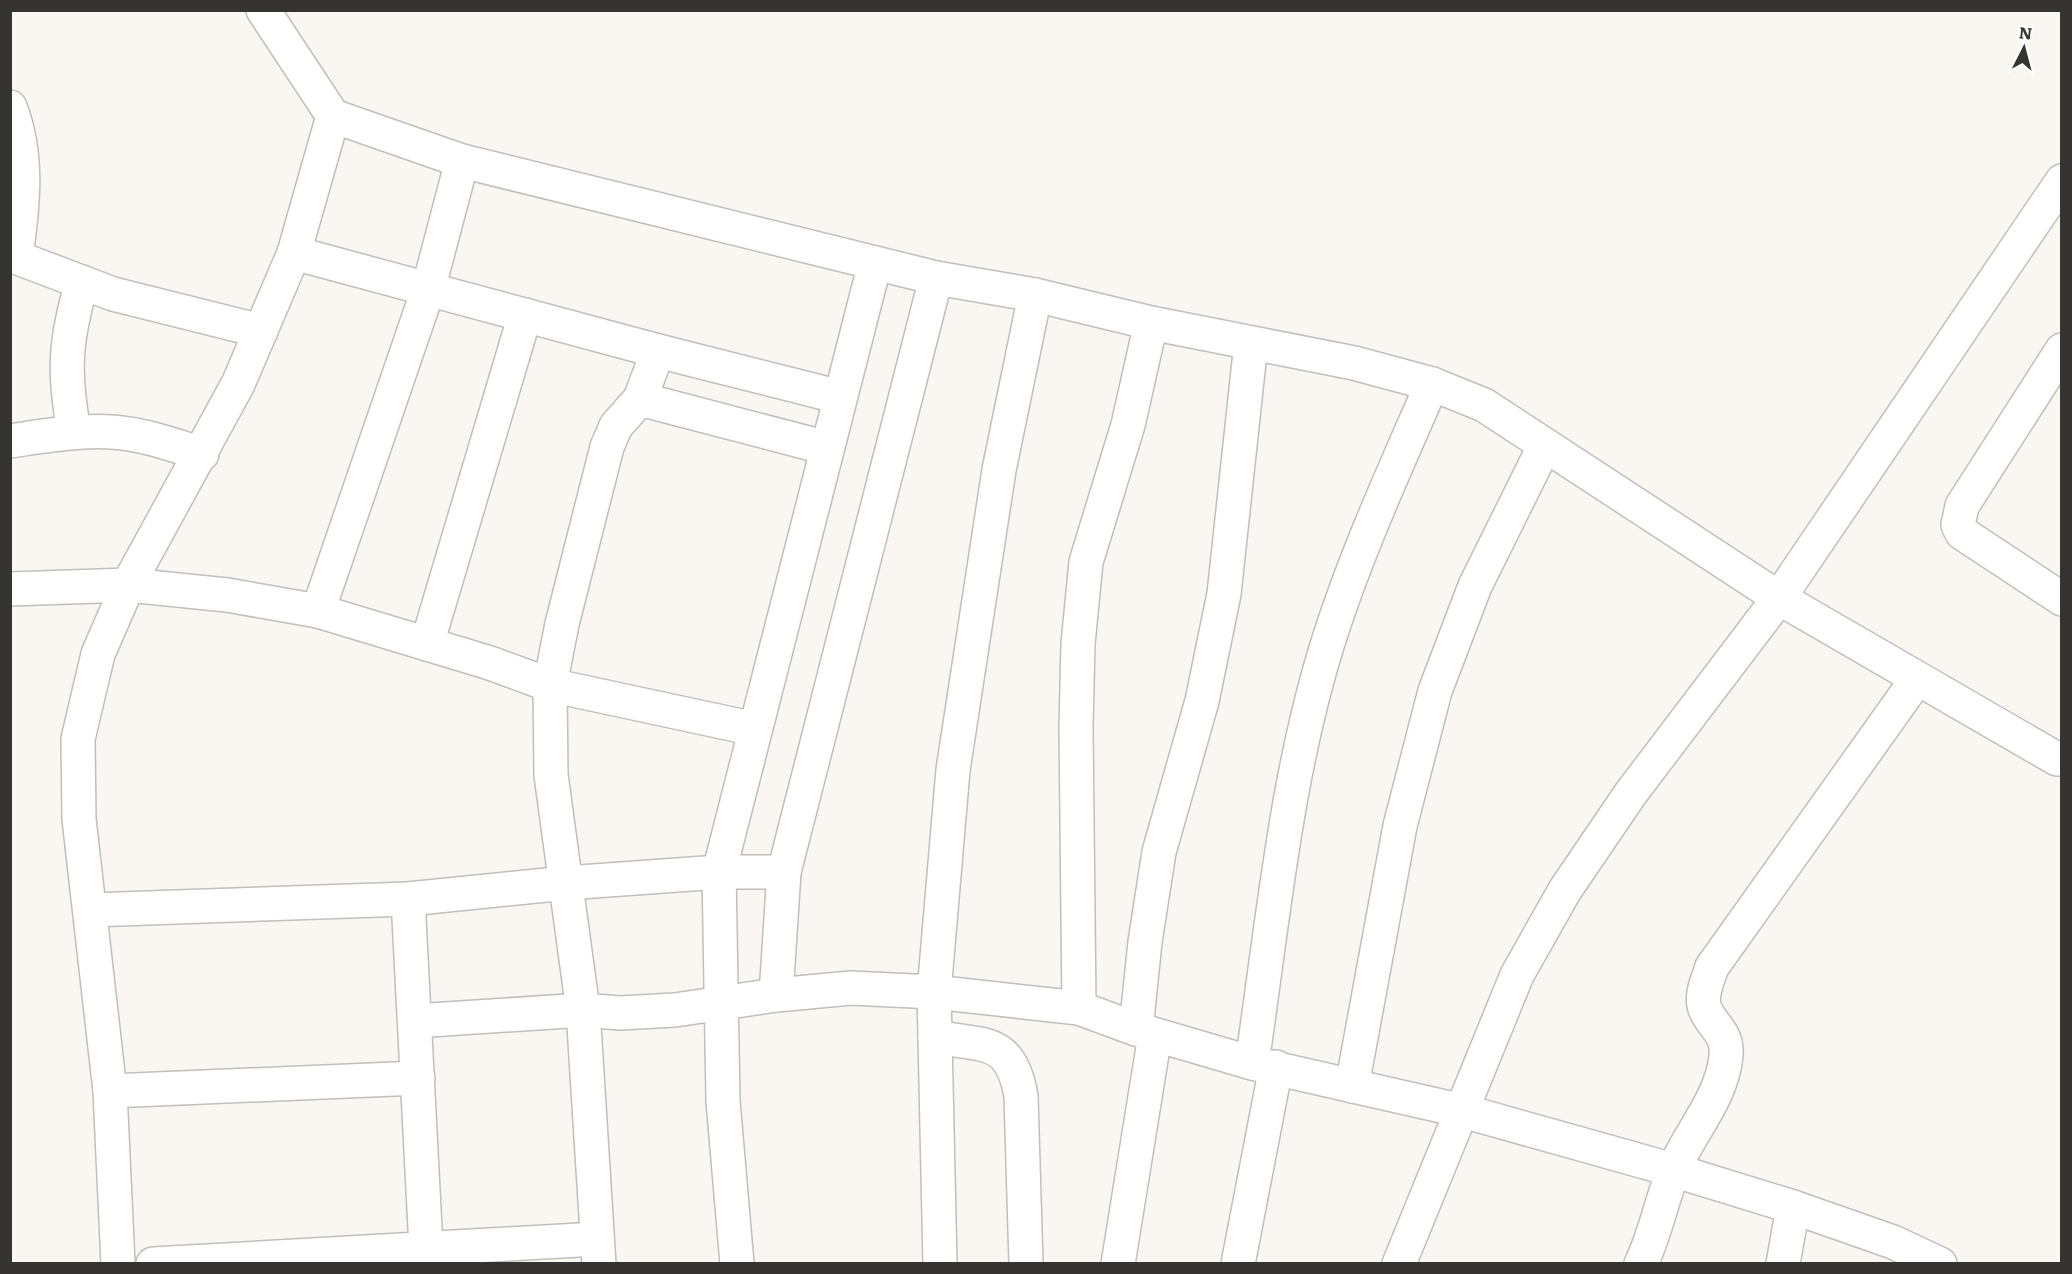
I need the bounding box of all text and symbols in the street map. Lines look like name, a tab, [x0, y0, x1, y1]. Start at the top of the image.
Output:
north arrow	[1994, 18, 2054, 78]
text: N	[2018, 19, 2034, 45]

